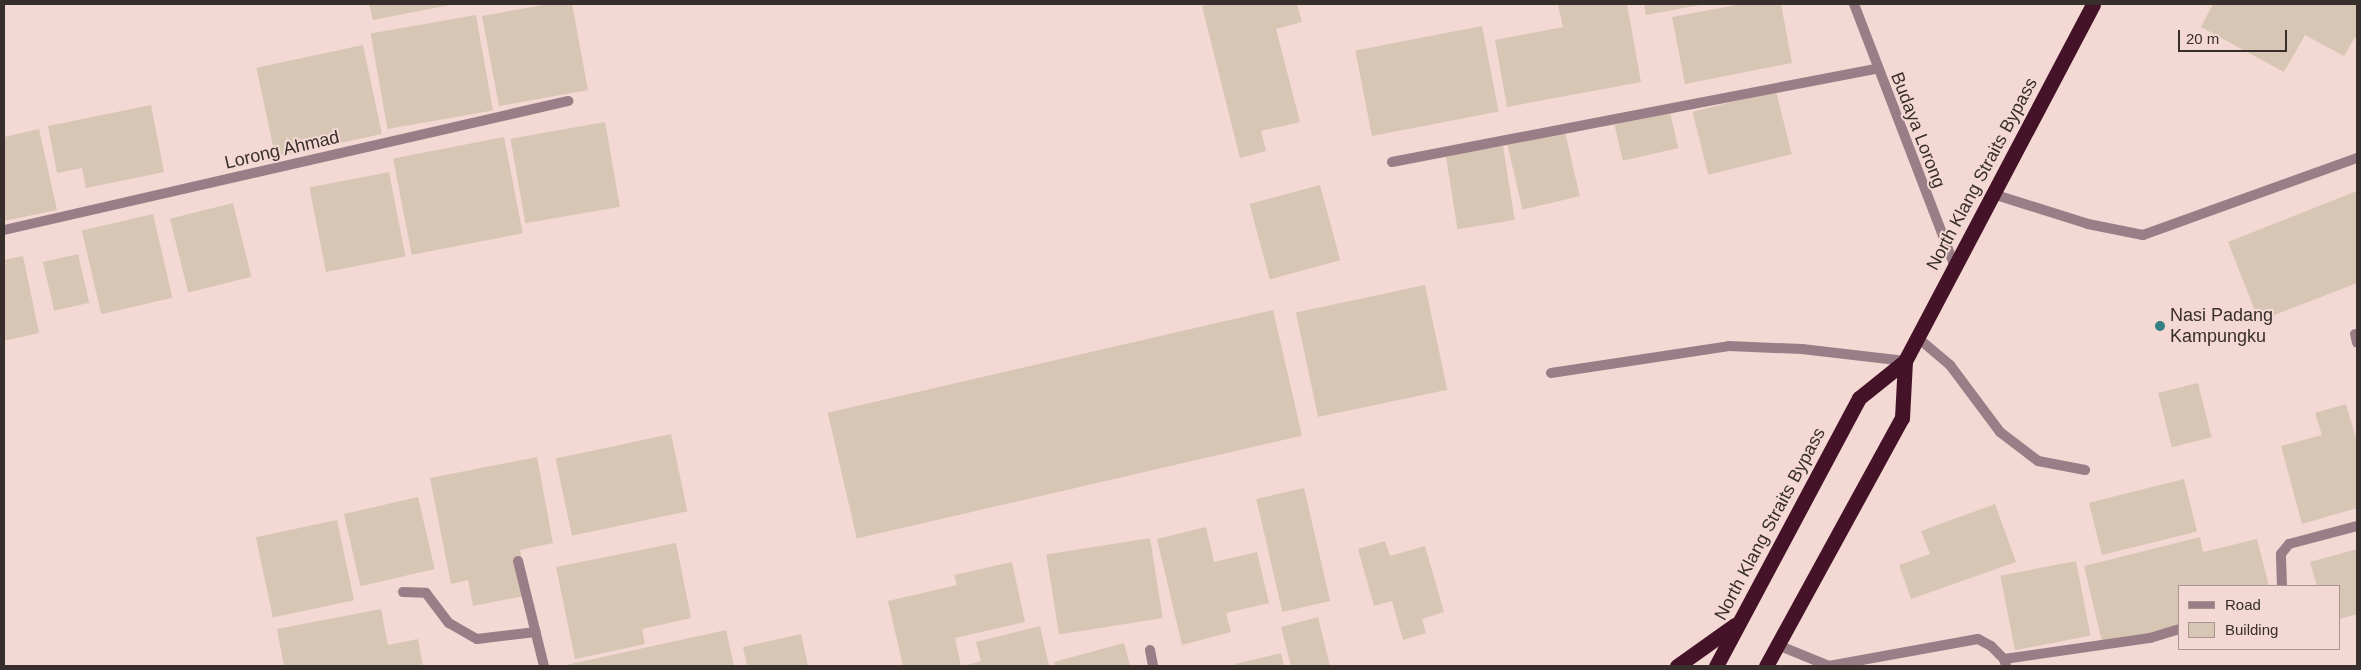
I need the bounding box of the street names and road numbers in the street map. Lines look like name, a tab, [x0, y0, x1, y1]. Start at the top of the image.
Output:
street label: Budaya Lorong	[1886, 69, 1950, 191]
street label: North Klang Straits Bypass	[1922, 74, 2042, 274]
street label: Lorong Ahmad	[222, 126, 342, 174]
street label: North Klang Straits Bypass	[1710, 424, 1830, 624]

